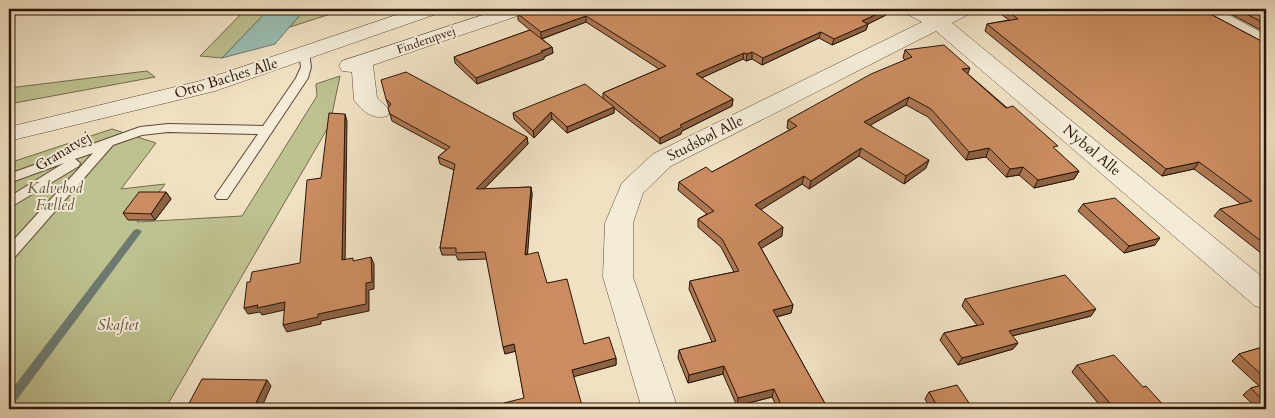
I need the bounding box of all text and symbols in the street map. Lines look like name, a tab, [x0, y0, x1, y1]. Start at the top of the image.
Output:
street label: Finderupvej	[394, 22, 458, 58]
street label: Otto Baches Alle	[172, 53, 280, 103]
street label: Studsbøl Alle	[663, 110, 747, 166]
street label: Nybøl Alle	[1059, 120, 1125, 180]
street label: Granatvej	[31, 126, 95, 176]
park label: Kalvebod Fælled	[27, 178, 83, 215]
park label: Skaftet	[97, 315, 139, 335]

